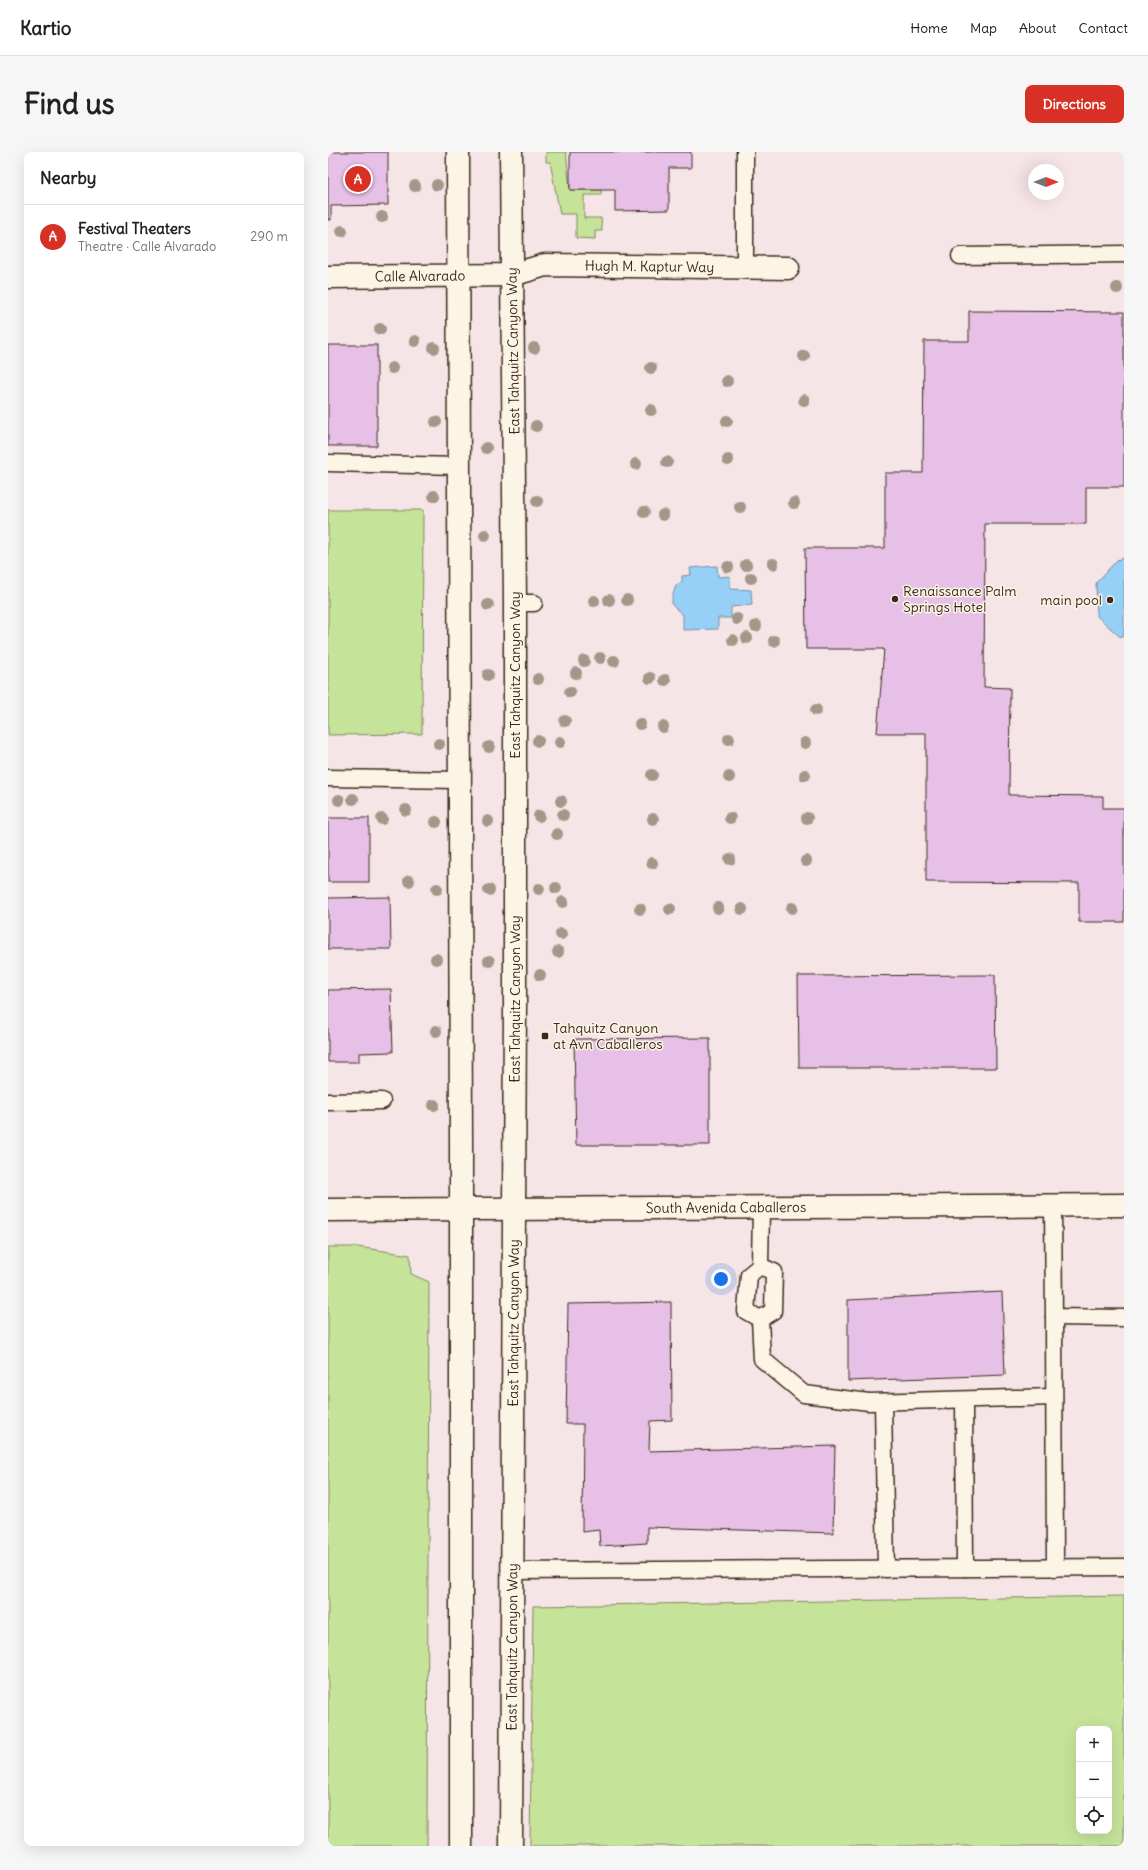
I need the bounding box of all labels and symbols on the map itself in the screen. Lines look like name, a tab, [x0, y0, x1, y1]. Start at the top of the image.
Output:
pin: A	[345, 164, 371, 194]
north arrow	[1028, 164, 1064, 200]
street label: Hugh M. Kaptur Way	[585, 256, 714, 276]
street label: Calle Alvarado	[375, 267, 466, 285]
street label: East Tahquitz Canyon Way	[503, 267, 523, 435]
place label: Renaissance Palm Springs Hotel	[903, 582, 1016, 616]
street label: East Tahquitz Canyon Way	[506, 591, 524, 759]
place label: main pool	[1040, 591, 1102, 609]
marker: Renaissance Palm Springs Hotel	[890, 594, 900, 604]
marker: main pool	[1105, 595, 1115, 605]
street label: East Tahquitz Canyon Way	[506, 915, 524, 1083]
place label: Tahquitz Canyon at Avn Caballeros	[553, 1019, 663, 1053]
marker: Tahquitz Canyon at Avn Caballeros	[540, 1031, 550, 1041]
street label: South Avenida Caballeros	[646, 1198, 806, 1217]
street label: East Tahquitz Canyon Way	[504, 1239, 523, 1407]
your location	[711, 1269, 731, 1289]
street label: East Tahquitz Canyon Way	[503, 1563, 521, 1731]

